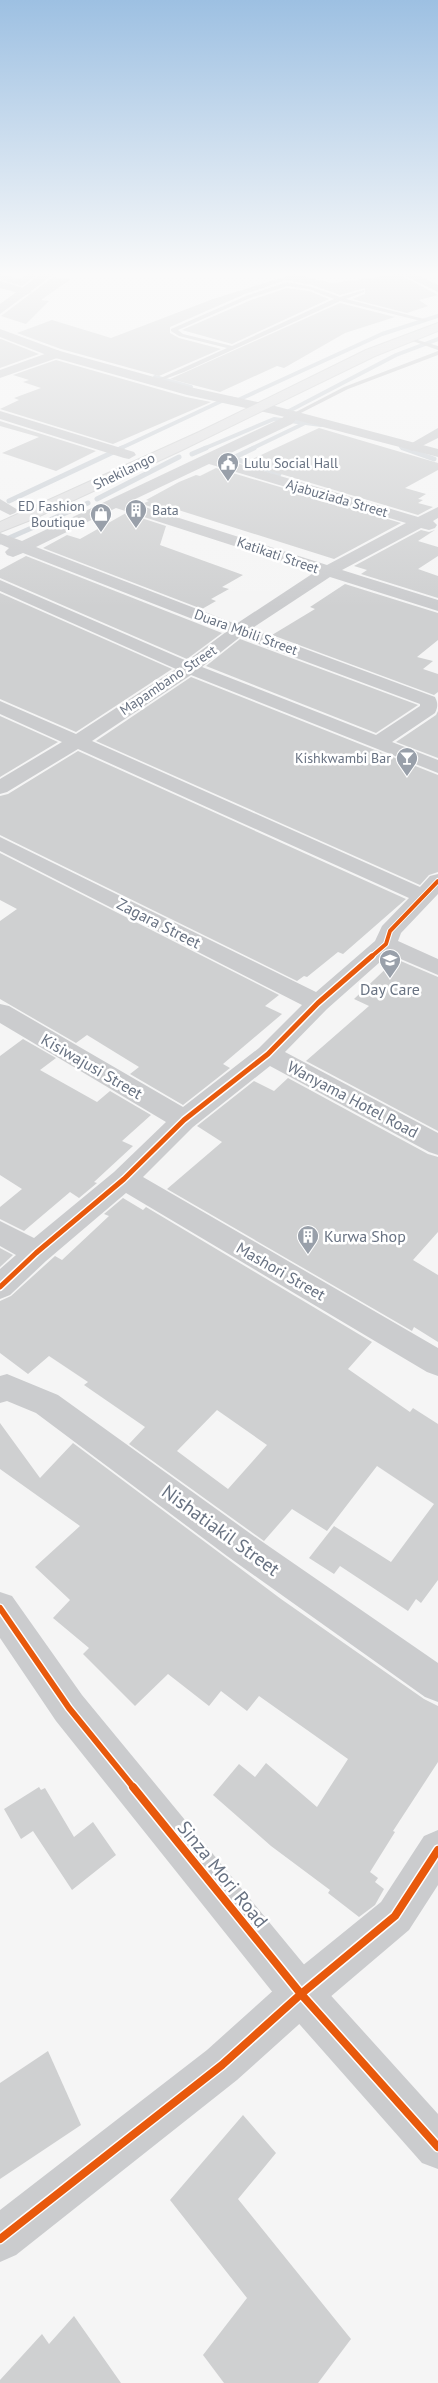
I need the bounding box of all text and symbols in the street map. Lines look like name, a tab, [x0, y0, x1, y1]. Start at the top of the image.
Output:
street label: Shekilango	[90, 448, 158, 494]
public building icon: Lulu Social Hall	[216, 451, 240, 482]
place label: Lulu Social Hall	[244, 454, 338, 472]
street label: Ajabuziada Street	[284, 475, 390, 521]
place label: ED Fashion Boutique	[18, 497, 85, 531]
building icon: Bata	[124, 498, 148, 529]
place label: Bata	[152, 501, 179, 519]
shop icon: ED Fashion Boutique	[89, 502, 113, 533]
street label: Katikati Street	[235, 533, 321, 577]
street label: Duara Mbili Street	[192, 605, 300, 659]
street label: Mapambano Street	[116, 641, 220, 719]
bar icon: Kishkwambi Bar	[395, 746, 419, 777]
place label: Kishkwambi Bar	[295, 749, 391, 767]
street label: Zagara Street	[114, 893, 205, 953]
school or university icon: Day Care	[378, 948, 402, 979]
place label: Day Care	[360, 979, 420, 999]
street label: Kisiwajusi Street	[38, 1029, 147, 1103]
street label: Wanyama Hotel Road	[284, 1056, 422, 1142]
building icon: Kurwa Shop	[296, 1224, 320, 1255]
place label: Kurwa Shop	[324, 1226, 406, 1246]
street label: Mashori Street	[233, 1237, 330, 1305]
street label: Nishatiakil Street	[157, 1479, 285, 1581]
street label: Sinza Mori Road	[173, 1816, 273, 1932]

